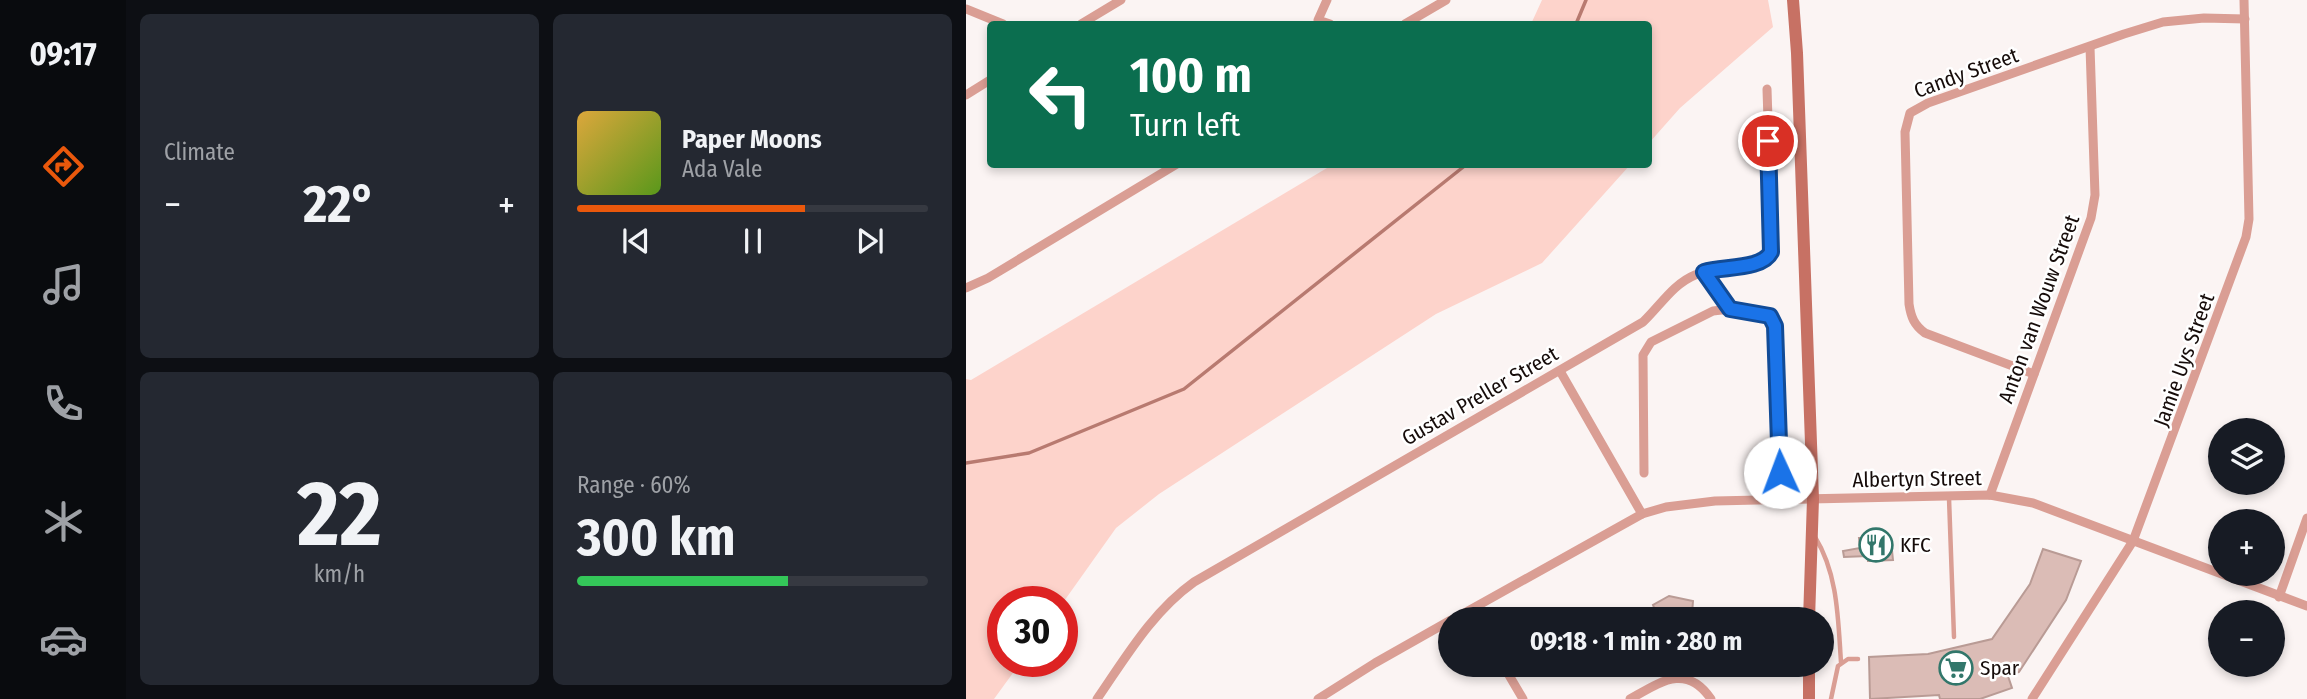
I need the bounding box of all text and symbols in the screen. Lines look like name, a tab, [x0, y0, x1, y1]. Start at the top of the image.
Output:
text: 09:17	[29, 35, 97, 73]
street label: Candy Street	[1910, 42, 2022, 104]
text: 100 m	[1130, 46, 1252, 105]
icon: left	[1015, 49, 1106, 140]
text: Turn left	[1130, 106, 1240, 144]
pin	[1738, 111, 1798, 171]
icon: arrive	[1749, 122, 1787, 160]
text: Paper Moons	[682, 124, 822, 155]
text: Climate	[164, 138, 235, 166]
icon: directions	[39, 142, 88, 191]
text: Ada Vale	[682, 155, 762, 183]
text: 22°	[303, 173, 376, 236]
text: −	[164, 182, 181, 228]
text: +	[498, 182, 515, 228]
street label: Anton van Wouw Street	[1993, 211, 2085, 407]
icon: previous	[617, 222, 655, 260]
icon: pause	[734, 222, 772, 260]
icon: next	[851, 222, 889, 260]
icon: music	[39, 260, 88, 309]
street label: Jamie Uys Street	[2148, 290, 2220, 430]
street label: Gustav Preller Street	[1397, 341, 1563, 451]
icon: phone	[39, 379, 88, 428]
map controls	[2208, 418, 2285, 677]
button: layers	[2208, 418, 2285, 495]
position arrow	[1743, 435, 1817, 509]
text: 22	[297, 460, 382, 569]
street label: Albertyn Street	[1852, 465, 1982, 493]
text: Range · 60%	[577, 471, 691, 499]
icon: climate	[39, 497, 88, 546]
text: 300 km	[577, 506, 735, 569]
button: +	[2208, 509, 2285, 586]
restaurant icon: KFC	[1857, 526, 1895, 564]
place label: KFC	[1900, 532, 1931, 558]
text: km/h	[314, 560, 365, 588]
speed limit sign: 30	[987, 586, 1078, 677]
button: −	[2208, 600, 2285, 677]
icon: car	[39, 615, 88, 664]
text: 09:18 · 1 min · 280 m	[1530, 626, 1742, 657]
supermarket icon: Spar	[1937, 649, 1975, 687]
place label: Spar	[1980, 655, 2020, 681]

